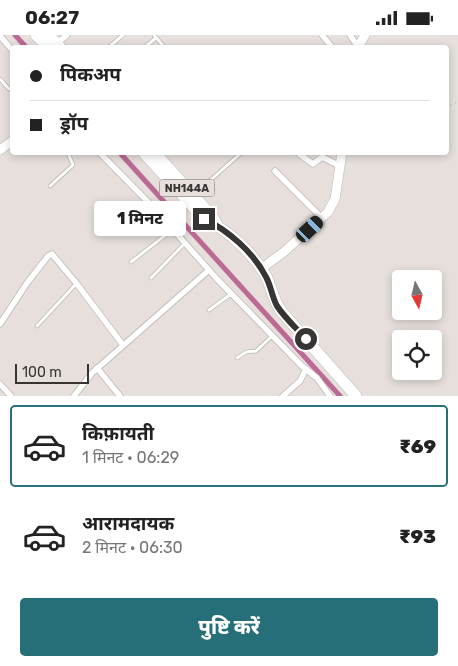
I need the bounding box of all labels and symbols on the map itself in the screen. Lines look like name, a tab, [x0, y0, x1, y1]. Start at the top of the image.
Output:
road number: NH144A	[160, 179, 214, 197]
callout: 1 मिनट	[94, 201, 186, 237]
route end	[193, 208, 215, 230]
car	[293, 213, 326, 245]
north arrow	[392, 270, 442, 320]
route start	[295, 328, 317, 350]
scale bar	[15, 361, 89, 384]

